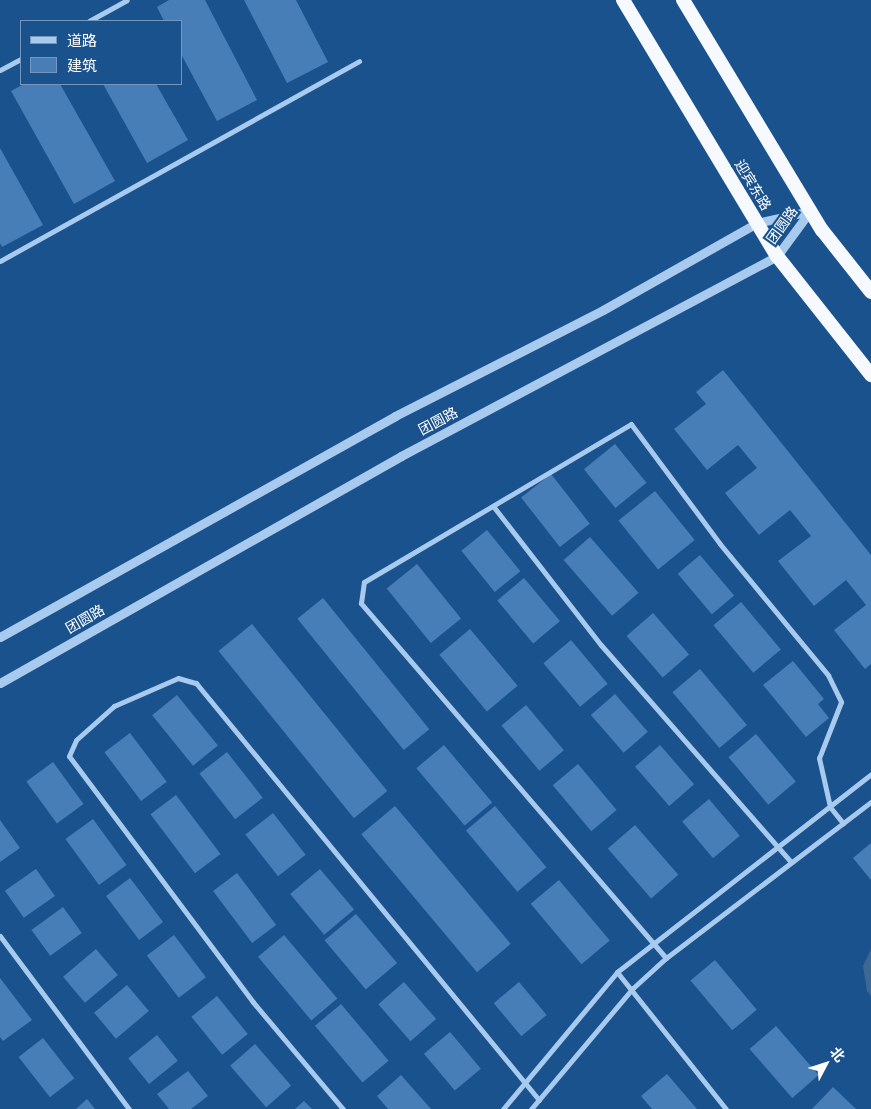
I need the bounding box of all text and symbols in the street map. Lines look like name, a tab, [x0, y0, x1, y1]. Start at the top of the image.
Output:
legend	[20, 20, 182, 85]
text: 道路	[67, 32, 97, 49]
text: 建筑	[67, 57, 97, 74]
street label: 迎宾东路	[731, 157, 775, 213]
street label: 团圆路	[763, 203, 801, 247]
street label: 团圆路	[416, 404, 460, 438]
street label: 团圆路	[63, 601, 107, 637]
north arrow	[801, 1039, 851, 1089]
text: 北	[827, 1044, 848, 1065]

